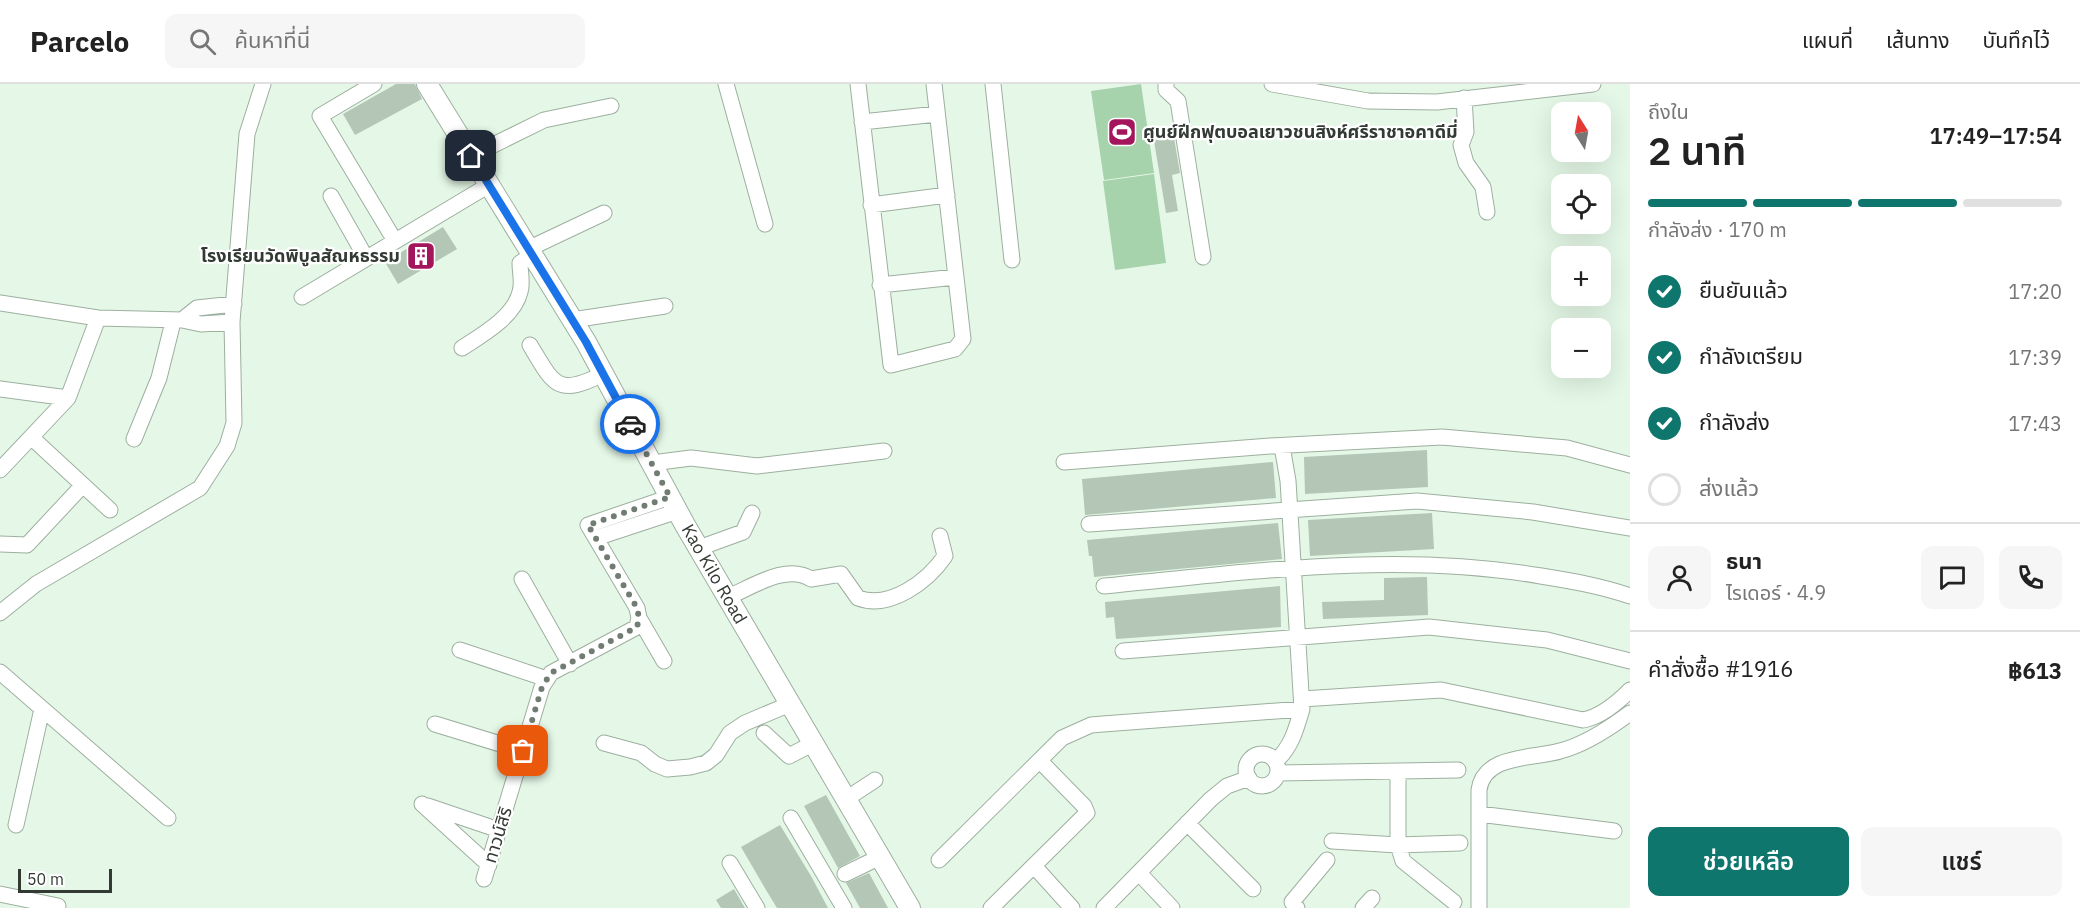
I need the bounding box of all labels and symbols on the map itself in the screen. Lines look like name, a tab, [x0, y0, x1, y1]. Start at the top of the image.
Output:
north arrow	[1551, 102, 1611, 162]
sports icon: ศูนย์ฝีกฟุตบอลเยาวชนสิงห์ศรีราชาอคาดีมี่	[1106, 116, 1138, 148]
place label: ศูนย์ฝีกฟุตบอลเยาวชนสิงห์ศรีราชาอคาดีมี่	[1143, 119, 1458, 143]
pin	[445, 130, 496, 181]
building icon: โรงเรียนวัดพิบูลสัณหธรรม	[405, 240, 437, 272]
place label: โรงเรียนวัดพิบูลสัณหธรรม	[201, 244, 400, 267]
courier	[600, 394, 660, 454]
street label: Kao Kilo Road	[677, 520, 752, 628]
pin	[497, 725, 548, 776]
street label: ทาวน์สิริ	[478, 804, 517, 866]
scale bar	[18, 866, 112, 894]

